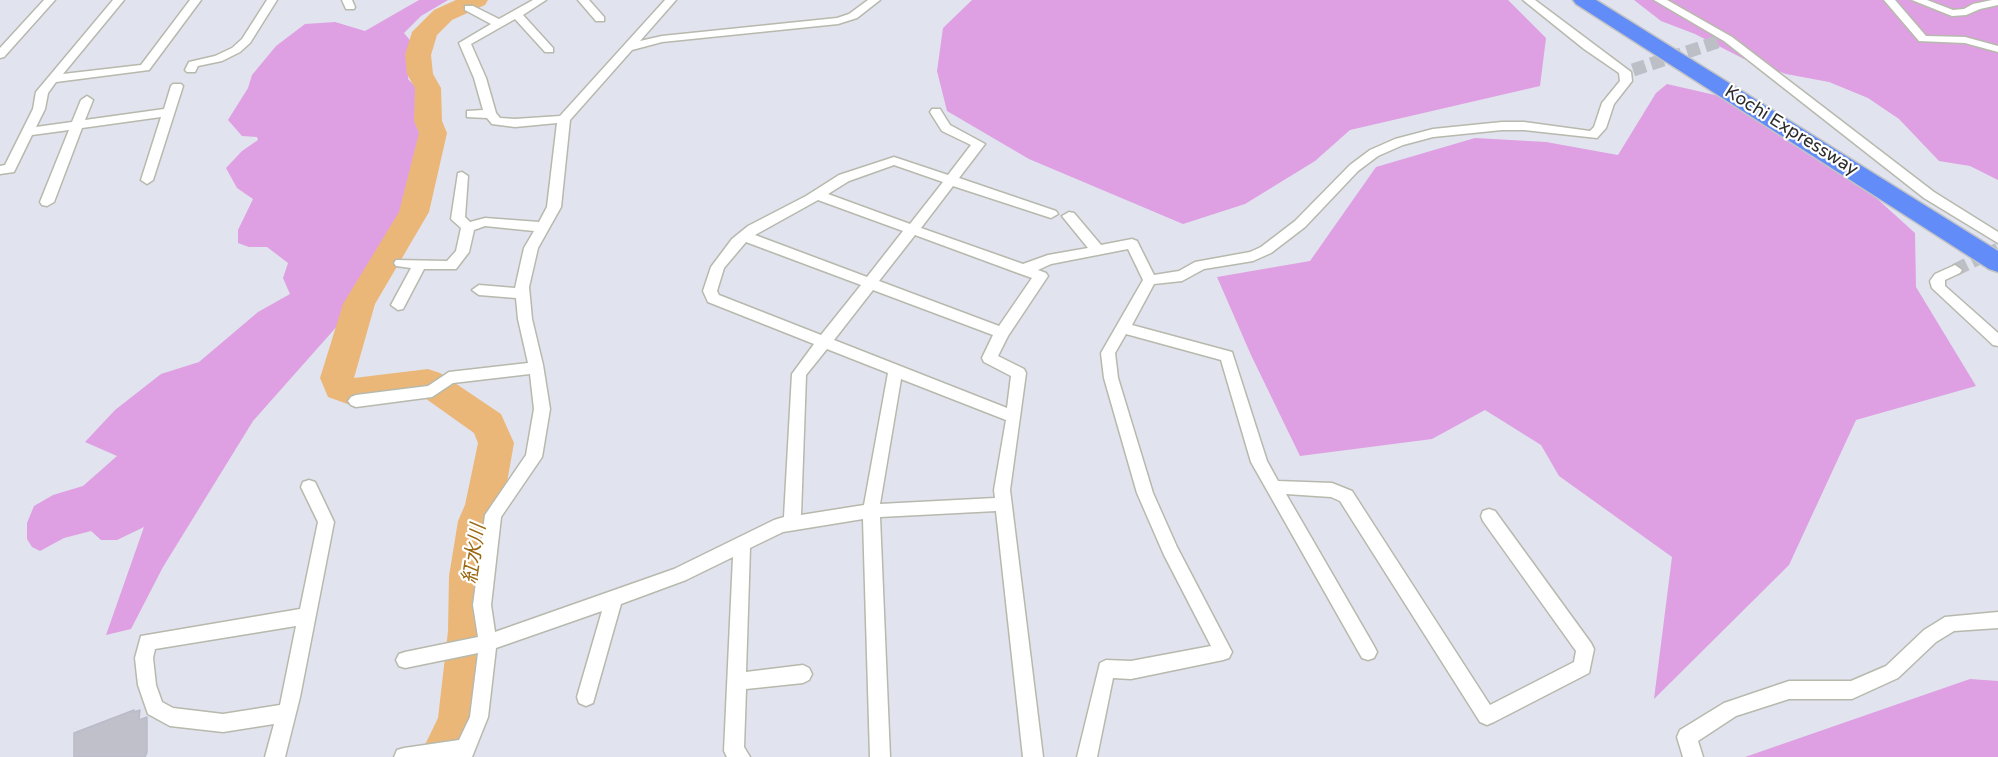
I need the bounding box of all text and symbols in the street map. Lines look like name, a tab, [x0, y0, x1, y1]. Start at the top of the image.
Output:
street label: Kochi Expressway	[1720, 81, 1862, 181]
water label: 紅水川	[458, 522, 492, 586]

